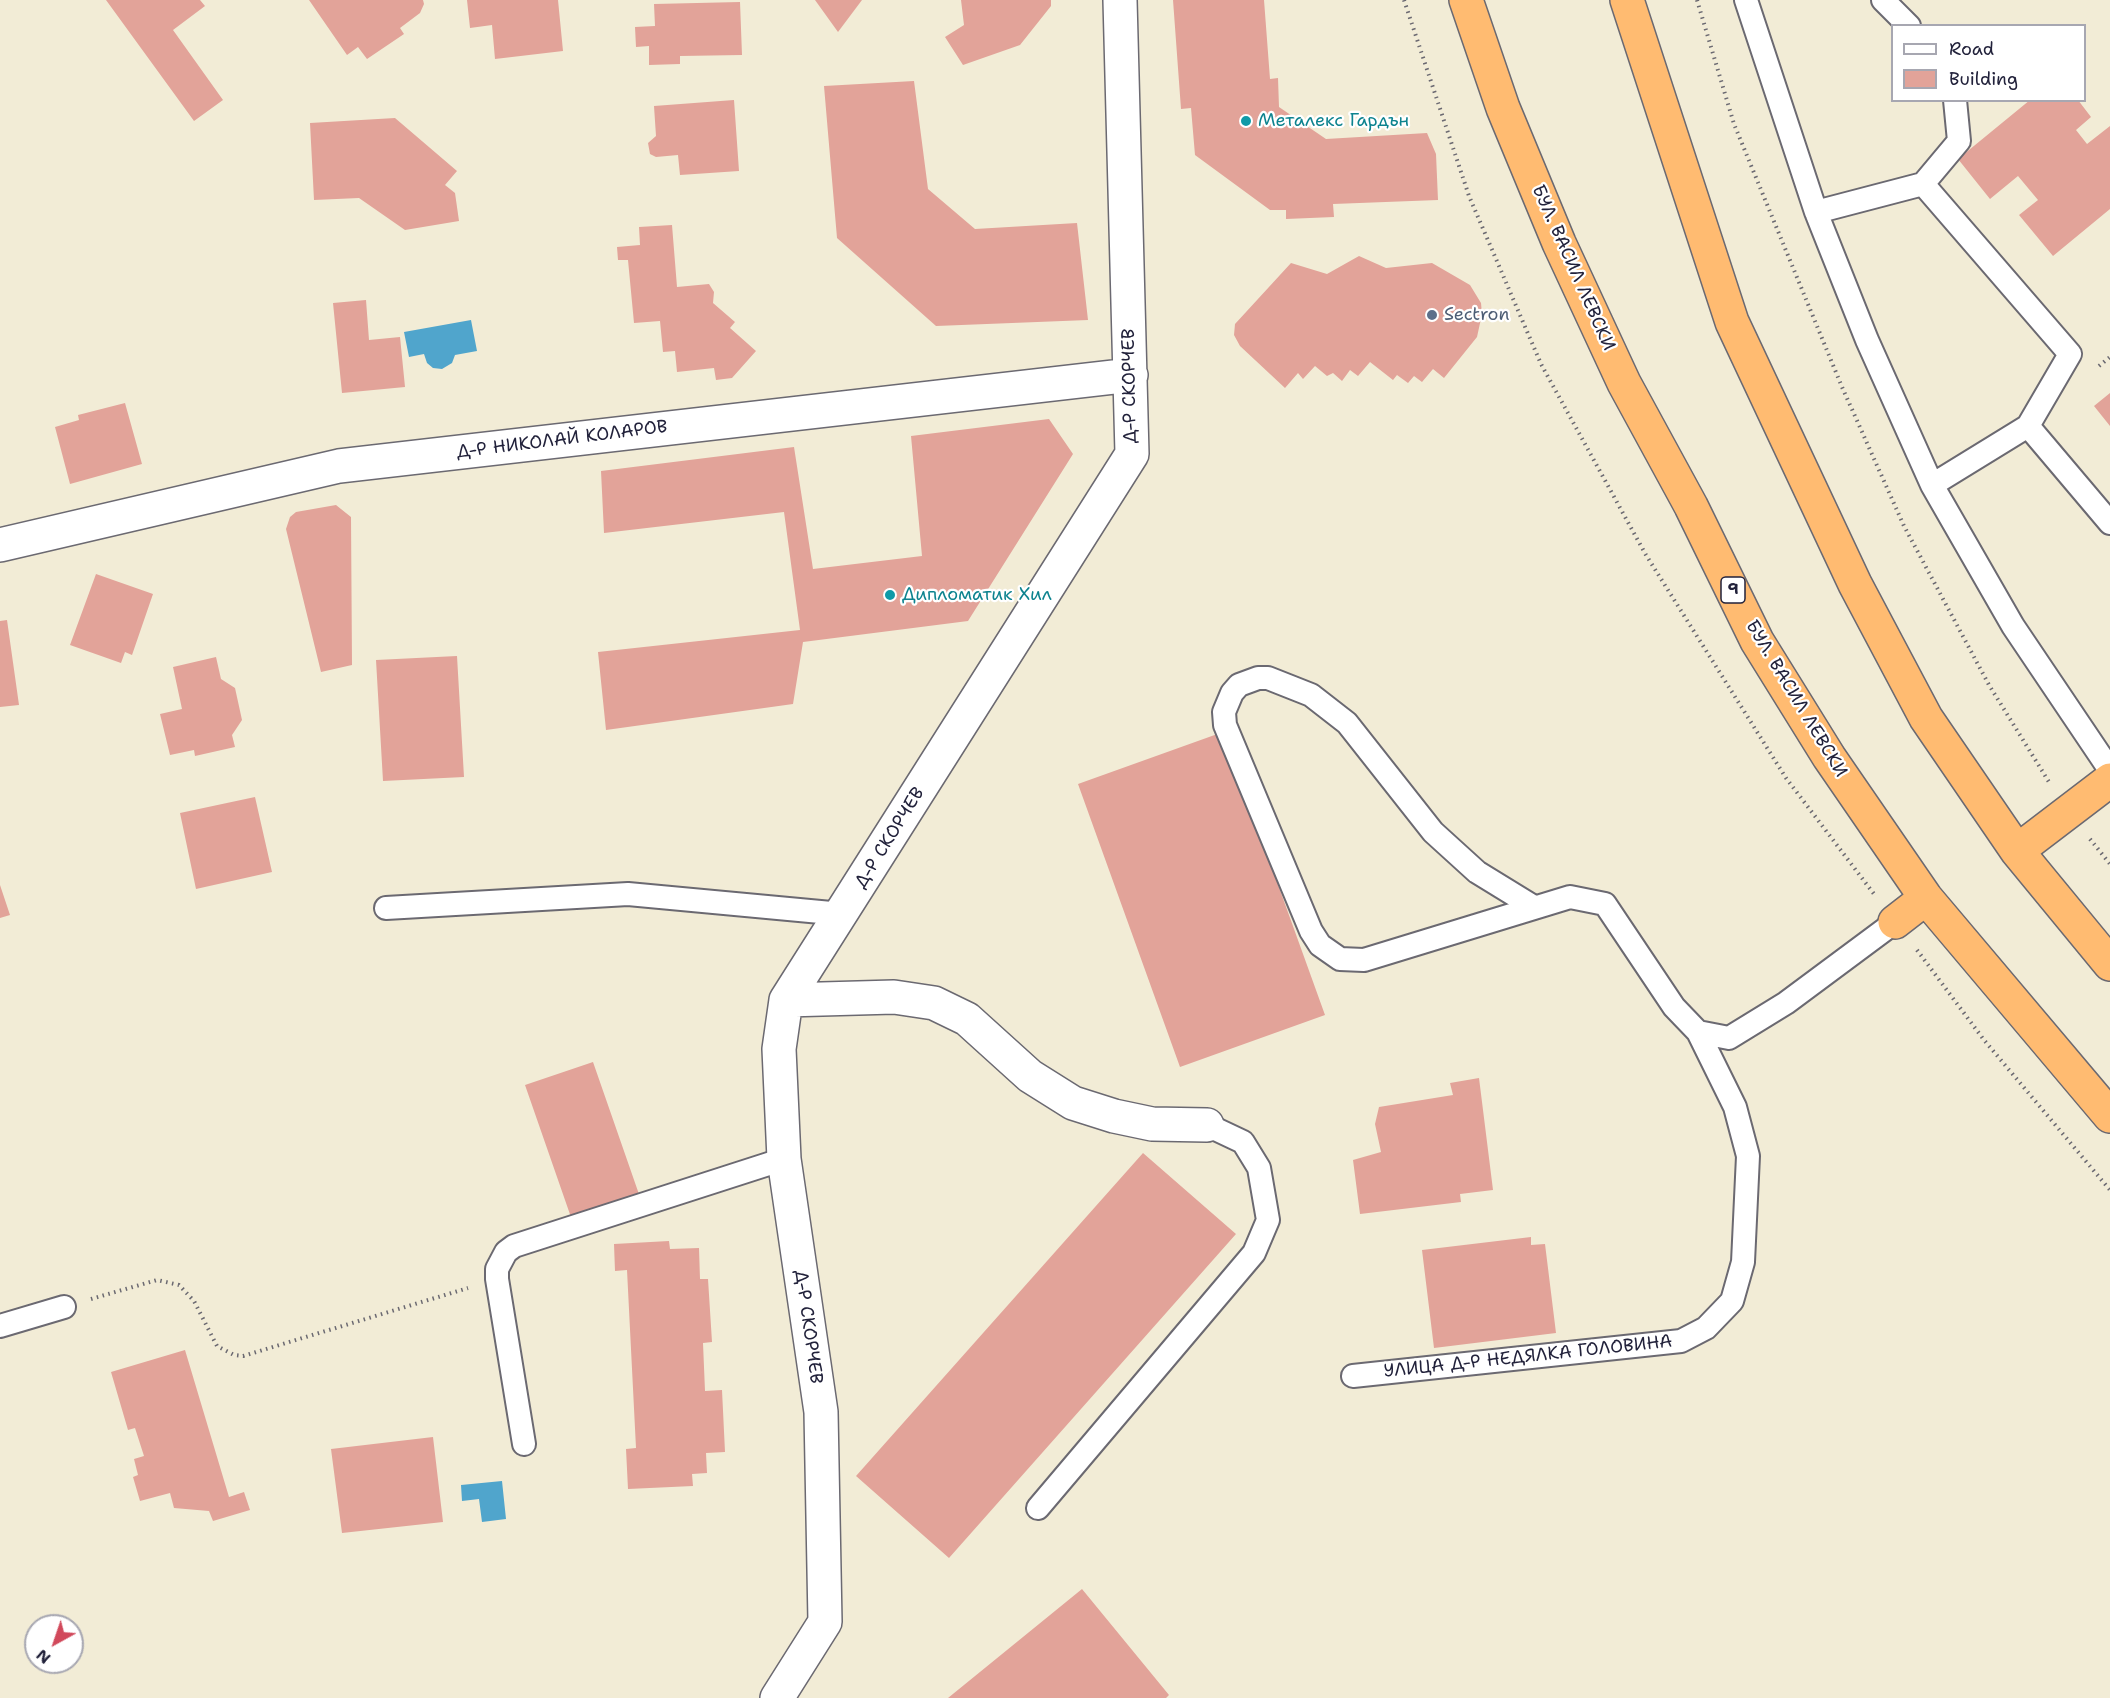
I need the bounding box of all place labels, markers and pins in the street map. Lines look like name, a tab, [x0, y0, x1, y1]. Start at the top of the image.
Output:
place label: Металекс Гардън	[1258, 110, 1409, 132]
marker: Металекс Гардън	[1239, 114, 1253, 128]
place label: Sectron	[1444, 304, 1509, 326]
marker: Sectron	[1425, 308, 1439, 322]
place label: Дипломатик Хил	[902, 584, 1052, 606]
marker: Дипломатик Хил	[883, 588, 897, 602]

